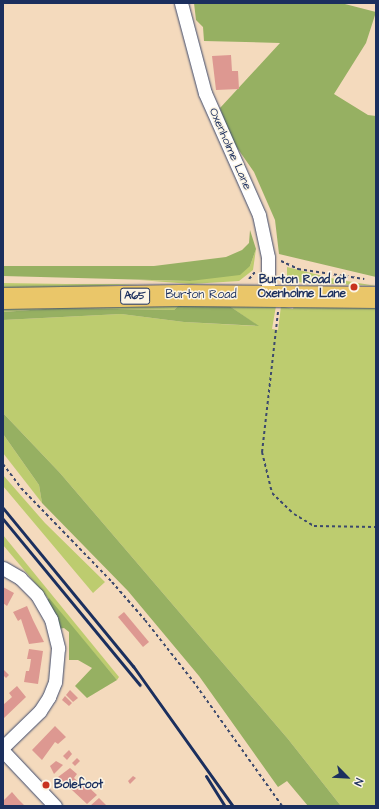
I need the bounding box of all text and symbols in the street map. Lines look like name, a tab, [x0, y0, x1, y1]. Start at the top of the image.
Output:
street label: Oxenholme Lane	[205, 106, 255, 192]
place label: Burton Road at Oxenholme Lane	[258, 273, 346, 301]
marker: Burton Road at Oxenholme Lane	[349, 282, 359, 292]
road number: A65	[120, 287, 150, 305]
street label: Burton Road	[165, 288, 237, 302]
north arrow	[327, 757, 367, 797]
text: N	[350, 776, 367, 788]
place label: Bolefoot	[54, 778, 103, 792]
marker: Bolefoot	[41, 780, 51, 790]

